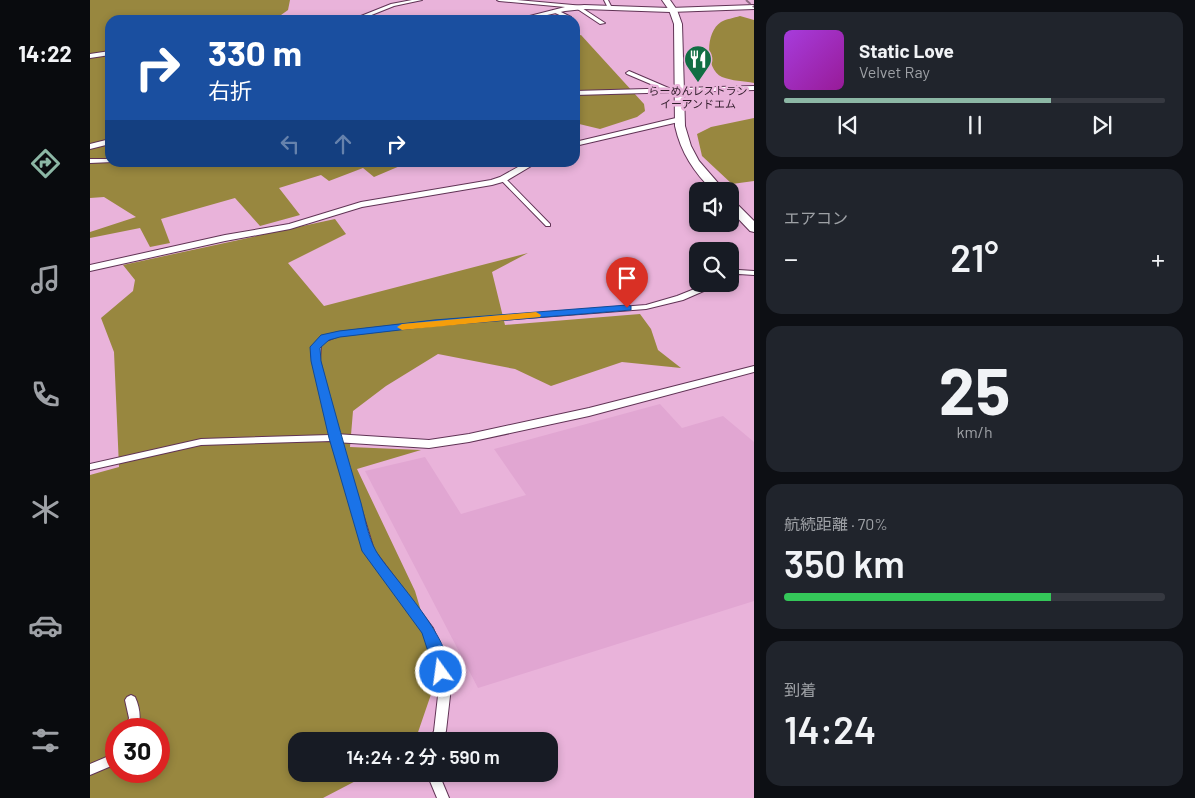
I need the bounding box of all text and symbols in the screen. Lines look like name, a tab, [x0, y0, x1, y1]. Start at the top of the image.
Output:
text: 330 m	[208, 31, 302, 73]
icon: right	[125, 35, 190, 100]
text: Static Love	[859, 39, 954, 62]
text: 14:22	[18, 40, 72, 66]
restaurant icon: らーめんレストラン イーアンドエム	[683, 44, 713, 83]
text: Velvet Ray	[859, 62, 930, 81]
text: 右折	[208, 77, 252, 103]
place label: らーめんレストラン イーアンドエム	[649, 84, 748, 110]
icon: previous	[834, 111, 862, 139]
icon: pause	[961, 111, 989, 139]
icon: next	[1088, 111, 1116, 139]
icon: left	[276, 130, 304, 158]
icon: ahead	[329, 130, 357, 158]
icon: right	[382, 130, 410, 158]
icon: directions	[28, 146, 63, 181]
map controls	[689, 182, 739, 292]
button: sound	[689, 182, 739, 232]
text: エアコン	[784, 208, 848, 227]
text: 21°	[950, 234, 999, 280]
text: −	[784, 241, 798, 275]
text: +	[1151, 241, 1165, 275]
button: search	[689, 242, 739, 292]
pin	[606, 257, 648, 308]
icon: music	[28, 262, 63, 297]
icon: arrive	[613, 264, 641, 292]
text: 25	[939, 350, 1010, 428]
icon: phone	[28, 377, 63, 412]
text: km/h	[956, 422, 993, 441]
icon: climate	[28, 492, 63, 527]
text: 航続距離 · 70%	[784, 514, 888, 533]
text: 350 km	[784, 540, 905, 586]
icon: car	[28, 608, 63, 643]
position arrow	[414, 645, 466, 697]
text: 到着	[784, 680, 816, 699]
text: 14:24	[784, 706, 876, 752]
speed limit sign: 30	[105, 718, 170, 783]
icon: filters	[28, 723, 63, 758]
text: 14:24 · 2 分 · 590 m	[346, 745, 500, 768]

